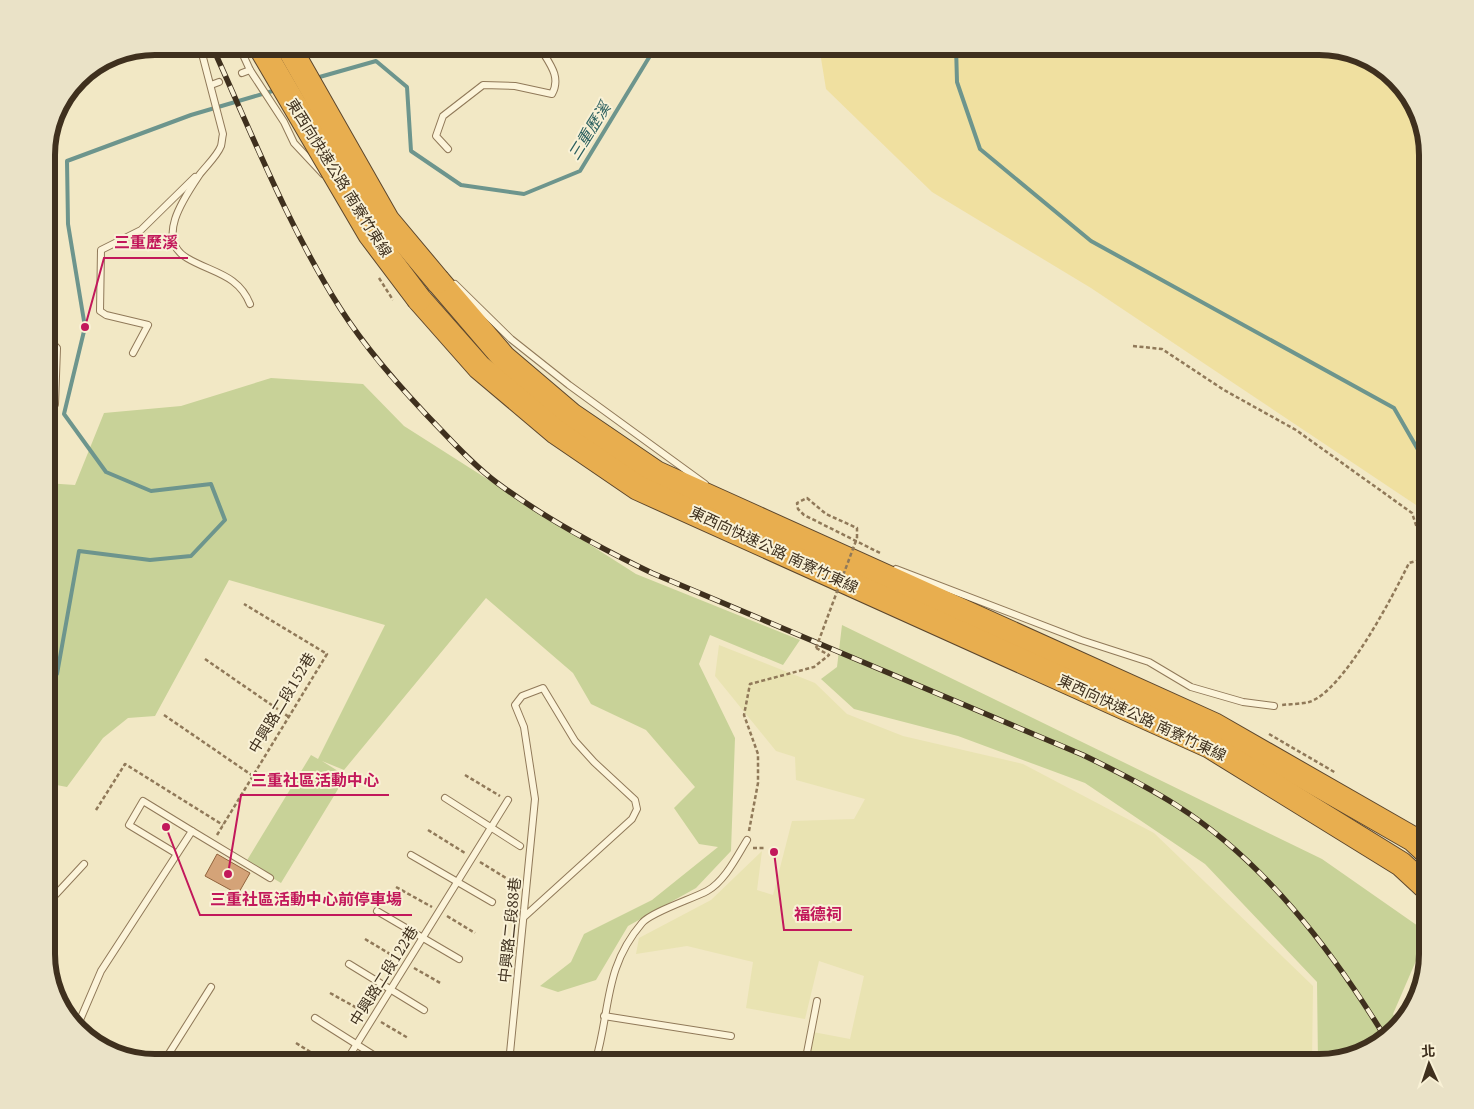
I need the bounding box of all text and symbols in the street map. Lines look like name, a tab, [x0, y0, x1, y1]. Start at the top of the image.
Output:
street label: 東西向快速公路 南寮竹東線	[283, 94, 397, 261]
water label: 三重歷溪	[563, 96, 616, 164]
callout: 三重歷溪	[104, 227, 188, 258]
text: 三重歷溪	[114, 231, 178, 253]
street label: 東西向快速公路 南寮竹東線	[687, 501, 862, 597]
street label: 中興路二段152巷	[243, 648, 319, 756]
street label: 東西向快速公路 南寮竹東線	[1055, 669, 1230, 765]
callout: 三重社區活動中心	[241, 764, 389, 795]
text: 三重社區活動中心	[251, 769, 379, 791]
street label: 中興路二段88巷	[494, 876, 524, 984]
callout: 三重社區活動中心前停車場	[200, 884, 412, 915]
text: 三重社區活動中心前停車場	[210, 888, 402, 910]
callout: 福德祠	[784, 899, 852, 930]
text: 福德祠	[794, 903, 842, 925]
street label: 中興路二段122巷	[344, 922, 422, 1029]
north arrow	[1404, 1039, 1454, 1089]
text: 北	[1421, 1041, 1436, 1060]

